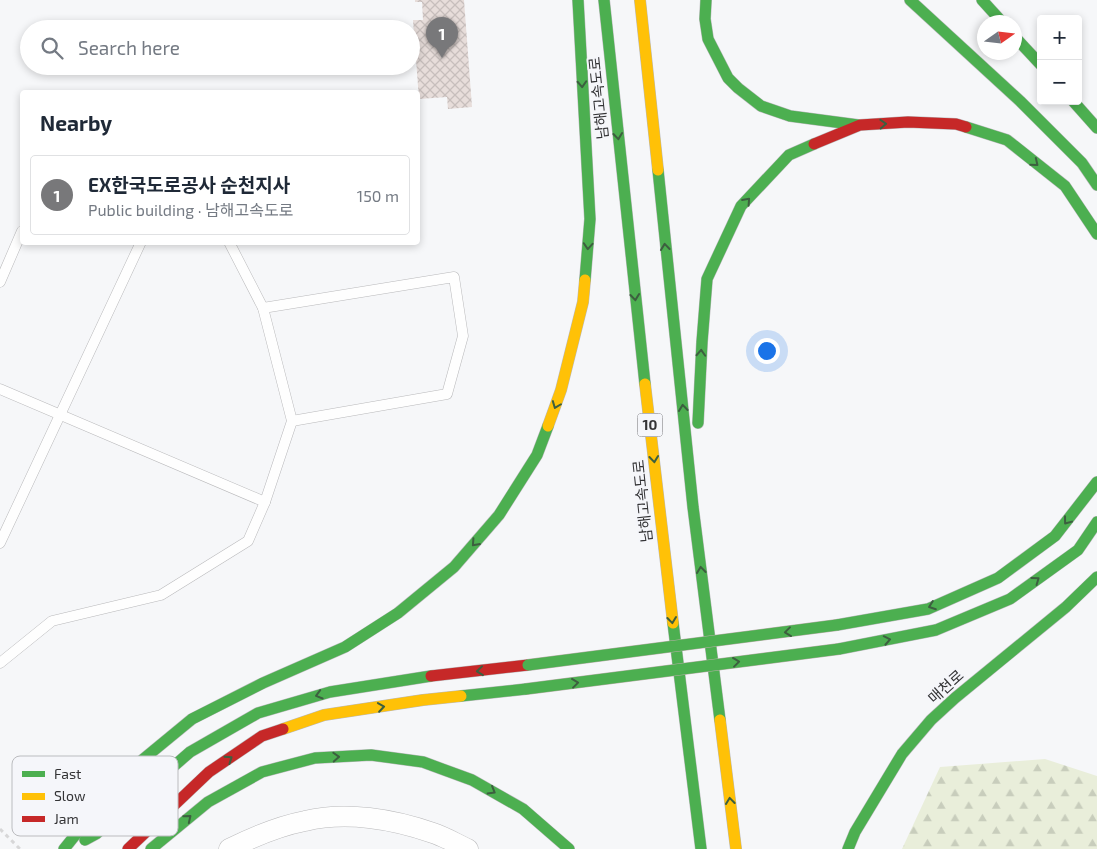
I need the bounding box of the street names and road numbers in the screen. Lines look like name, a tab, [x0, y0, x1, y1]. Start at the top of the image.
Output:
street label: 남해고속도로	[585, 56, 611, 140]
road number: 10	[638, 414, 662, 436]
street label: 남해고속도로	[629, 459, 655, 543]
street label: 매천로	[924, 666, 967, 707]

